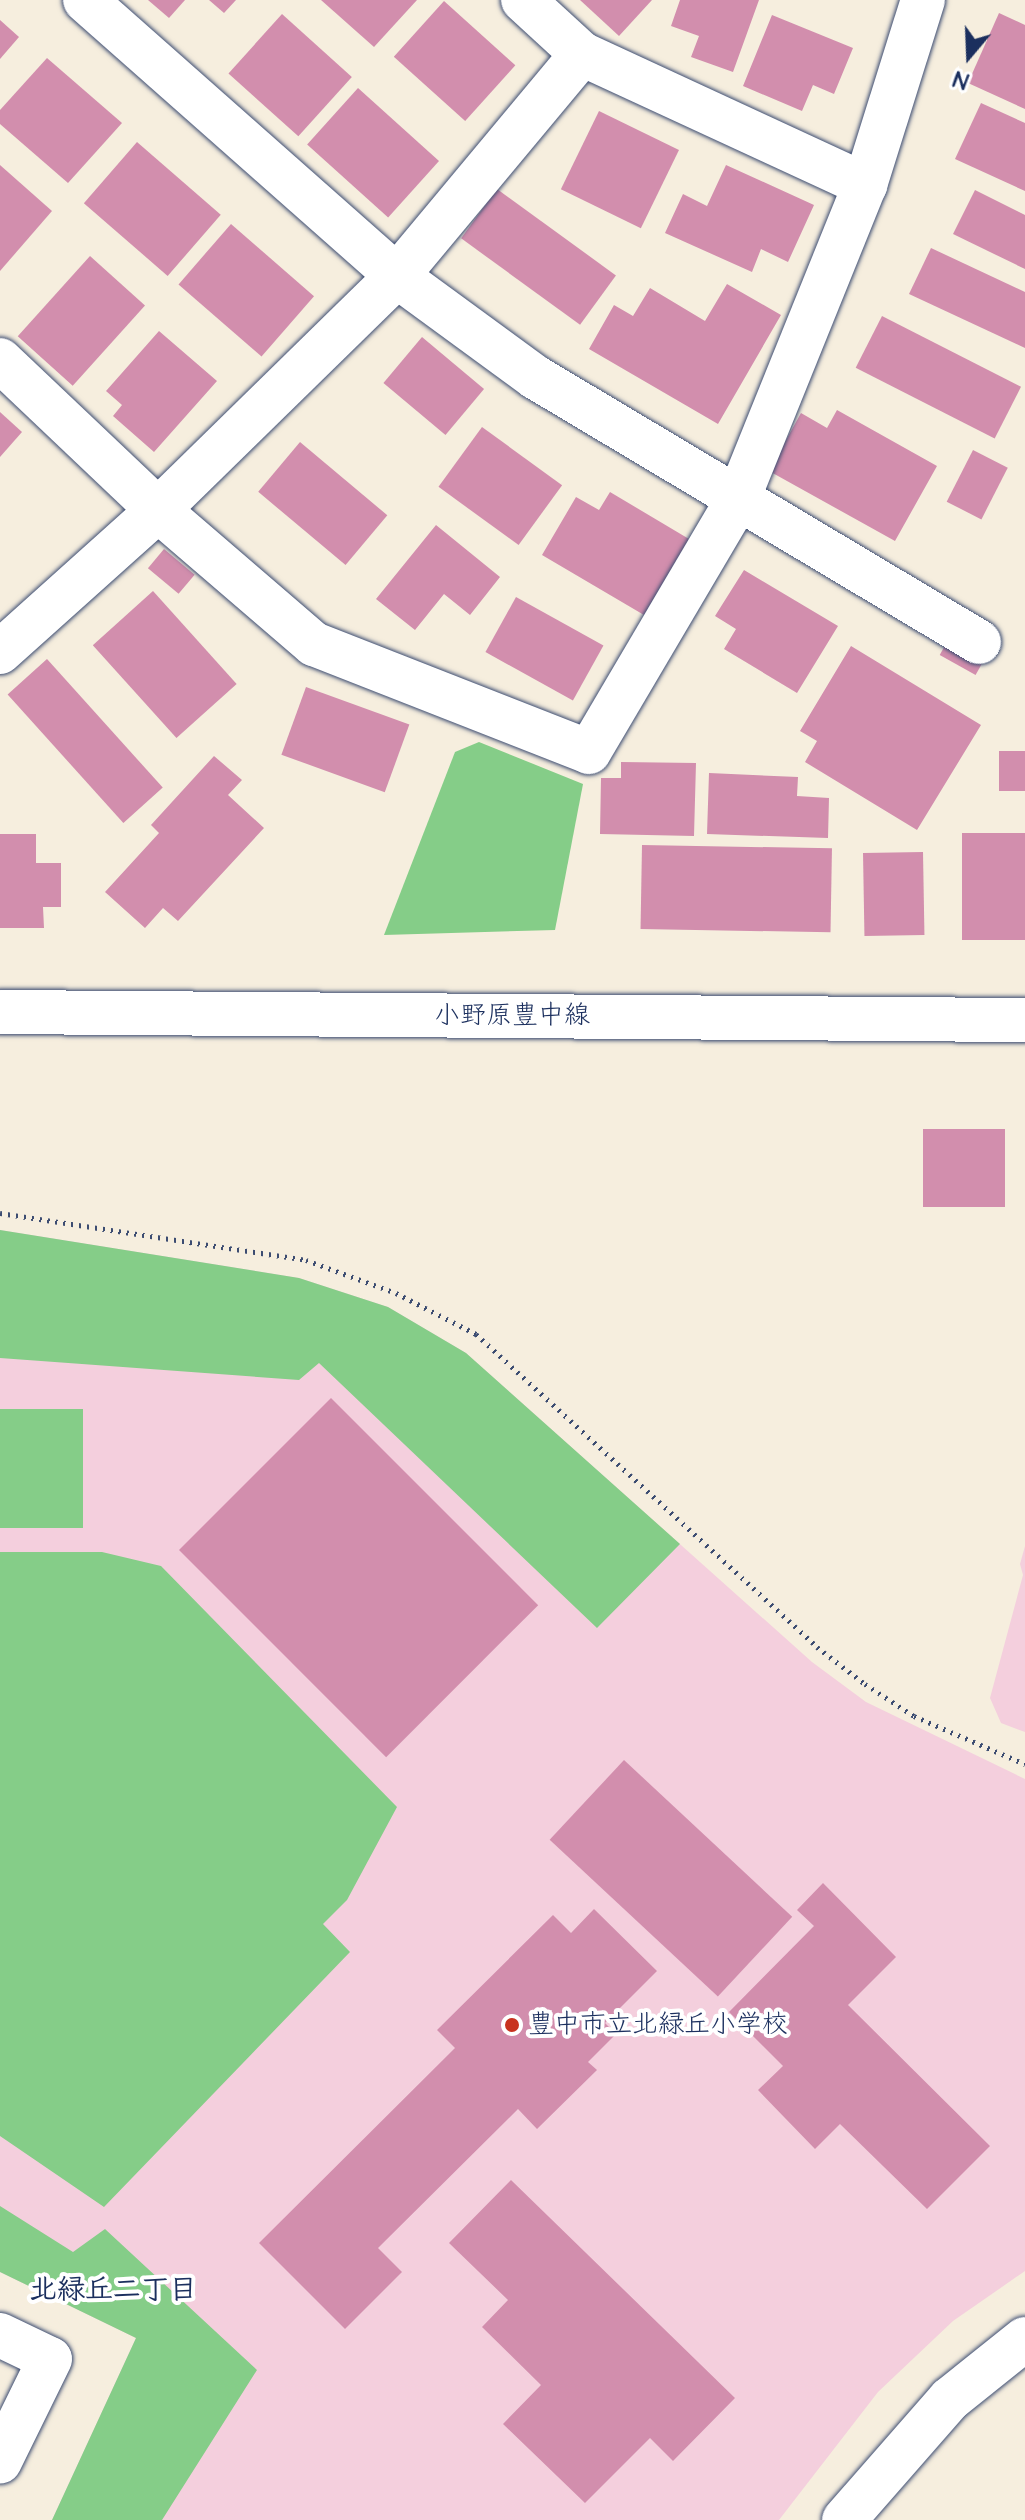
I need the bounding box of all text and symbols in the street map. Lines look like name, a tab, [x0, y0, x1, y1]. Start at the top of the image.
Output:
north arrow	[929, 16, 1009, 96]
text: N	[949, 62, 973, 96]
street label: 小野原豊中線	[434, 1000, 590, 1032]
place label: 豊中市立北緑丘小学校	[528, 2009, 788, 2041]
marker: 豊中市立北緑丘小学校	[503, 2016, 521, 2034]
district label: 北緑丘二丁目	[29, 2273, 197, 2307]

